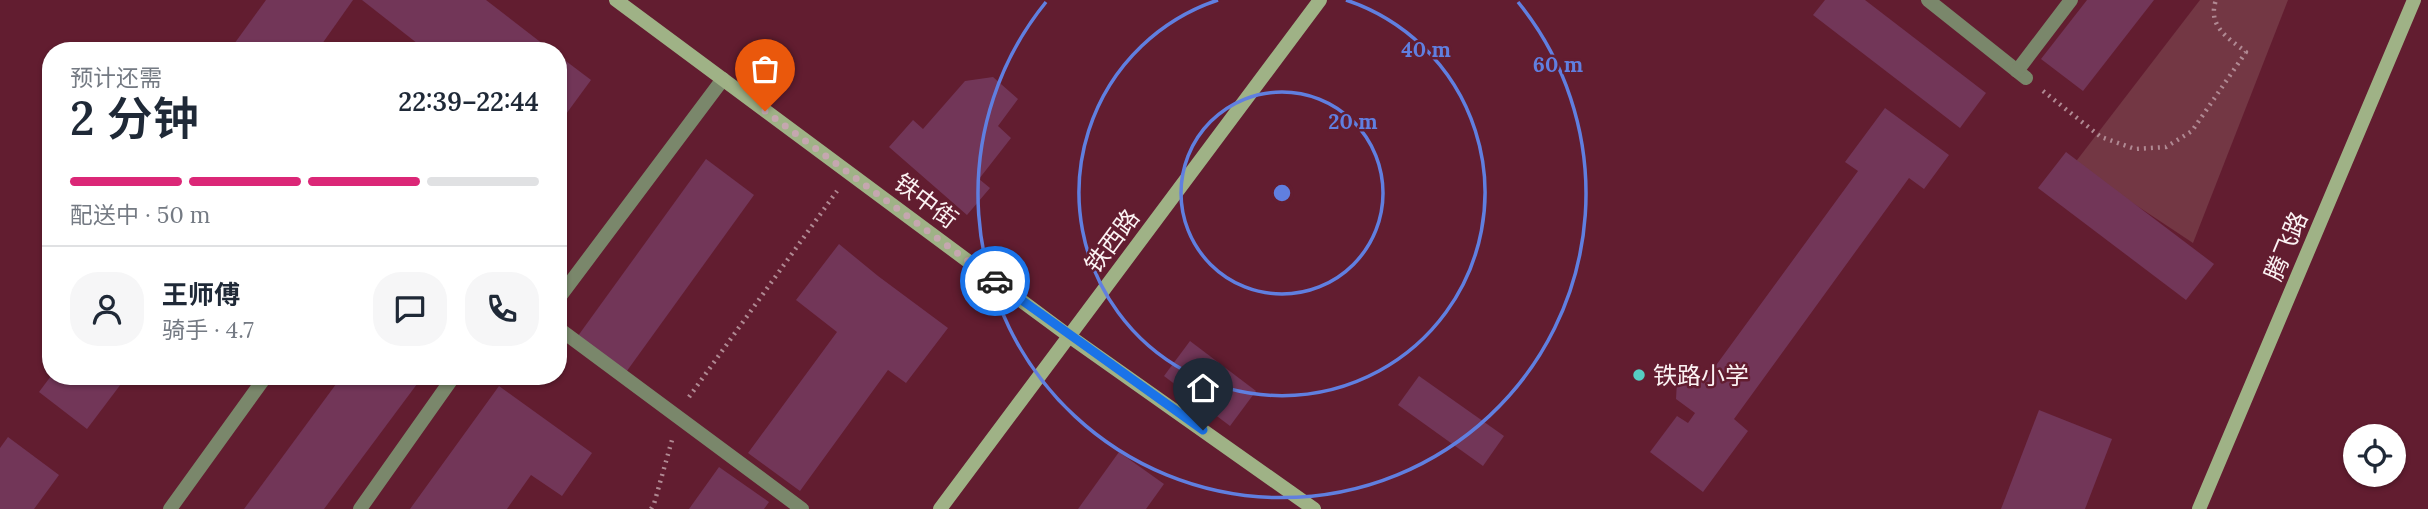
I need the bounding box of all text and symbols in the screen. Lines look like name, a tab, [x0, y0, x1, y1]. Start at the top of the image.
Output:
text: 40 m	[1401, 36, 1451, 63]
pin	[735, 39, 795, 111]
icon: bag	[746, 50, 784, 88]
text: 60 m	[1533, 51, 1583, 78]
text: 预计还需	[70, 63, 162, 92]
text: 22:39–22:44	[398, 85, 539, 118]
text: 2 分钟	[70, 89, 199, 148]
text: 20 m	[1328, 108, 1378, 135]
street label: 铁中街	[888, 167, 964, 235]
centre of rings	[1270, 181, 1294, 205]
text: 配送中 · 50 m	[70, 200, 210, 229]
street label: 铁西路	[1078, 203, 1146, 279]
street label: 腾飞路	[2258, 207, 2314, 285]
courier	[960, 246, 1030, 316]
icon: car	[976, 262, 1014, 300]
button: person	[70, 272, 144, 346]
button: chat	[373, 272, 447, 346]
button: phone	[465, 272, 539, 346]
text: 王师傅	[162, 278, 240, 311]
text: 骑手 · 4.7	[162, 315, 254, 344]
pin	[1173, 358, 1233, 430]
place label: 铁路小学	[1653, 360, 1749, 391]
marker: 铁路小学	[1631, 367, 1647, 383]
icon: home	[1184, 369, 1222, 407]
map controls	[2343, 424, 2406, 487]
button: locate	[2343, 424, 2406, 487]

